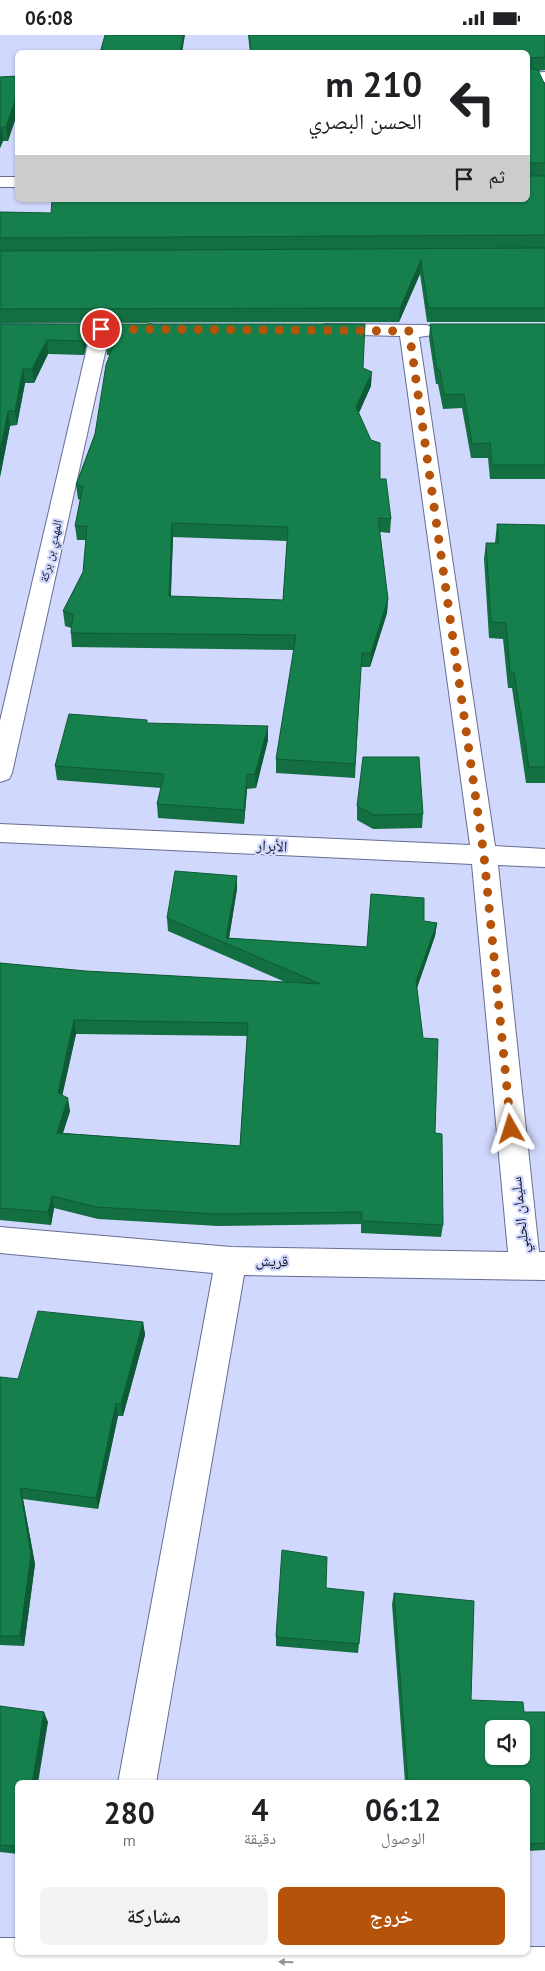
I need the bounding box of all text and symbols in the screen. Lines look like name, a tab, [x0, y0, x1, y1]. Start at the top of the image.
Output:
text: 06:08	[25, 6, 73, 30]
text: 210 m	[325, 61, 422, 107]
icon: left	[440, 70, 505, 135]
text: الحسن البصري	[308, 107, 422, 135]
text: ثم	[488, 164, 505, 188]
icon: arrive	[450, 165, 478, 193]
pin	[80, 308, 122, 350]
icon: arrive	[87, 315, 115, 343]
street label: المهدي بن بركة	[36, 518, 68, 584]
street label: الأبرار	[255, 835, 288, 856]
position arrow	[484, 1102, 536, 1154]
street label: سليمان الحلبي	[506, 1175, 536, 1254]
street label: قريش	[255, 1251, 289, 1271]
map controls	[485, 1720, 530, 1765]
button: sound	[485, 1720, 530, 1765]
text: 4	[251, 1790, 268, 1829]
text: 06:12	[365, 1790, 441, 1829]
text: 280	[104, 1793, 155, 1832]
text: دقيقة	[244, 1828, 276, 1848]
text: الوصول	[381, 1828, 425, 1848]
text: m	[123, 1830, 136, 1850]
button: مشاركة	[40, 1887, 268, 1945]
button: خروج	[278, 1887, 505, 1945]
one-way arrow	[278, 1958, 294, 1966]

